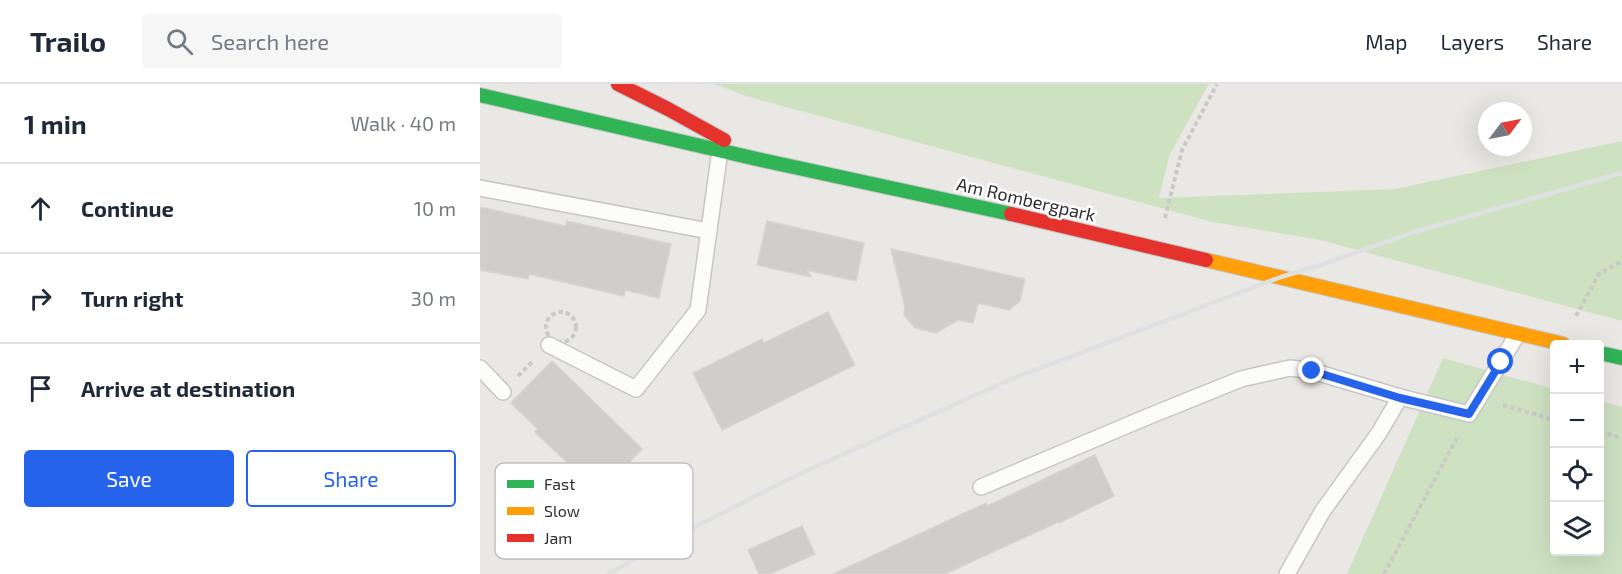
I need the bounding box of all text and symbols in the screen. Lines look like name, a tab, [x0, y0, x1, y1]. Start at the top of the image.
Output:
search box	[142, 14, 562, 68]
text: Trailo	[30, 24, 106, 58]
icon: search	[163, 25, 196, 58]
text: Search here	[211, 28, 329, 54]
text: Map	[1365, 29, 1407, 54]
text: Layers	[1440, 29, 1504, 54]
text: Share	[1537, 29, 1592, 54]
north arrow	[1478, 102, 1532, 156]
text: 1 min	[24, 108, 87, 139]
text: Walk · 40 m	[350, 111, 456, 135]
street label: Am Rombergpark	[955, 172, 1098, 226]
icon: ahead	[24, 192, 57, 225]
text: Continue	[81, 195, 174, 221]
text: 10 m	[414, 196, 456, 220]
icon: right	[24, 282, 57, 315]
text: Turn right	[81, 285, 183, 311]
text: 30 m	[411, 286, 456, 310]
map controls	[1550, 340, 1604, 556]
button: +	[1550, 340, 1604, 394]
route start	[1487, 348, 1513, 374]
route end	[1298, 357, 1324, 383]
icon: arrive	[24, 372, 57, 405]
text: Arrive at destination	[81, 375, 295, 401]
button: −	[1550, 394, 1604, 448]
button: locate	[1550, 448, 1604, 502]
button: Save	[24, 450, 234, 507]
button: Share	[246, 450, 456, 507]
legend	[495, 463, 693, 559]
text: Fast	[544, 474, 575, 493]
text: Slow	[544, 501, 580, 520]
button: layers	[1550, 502, 1604, 556]
text: Jam	[544, 528, 572, 547]

